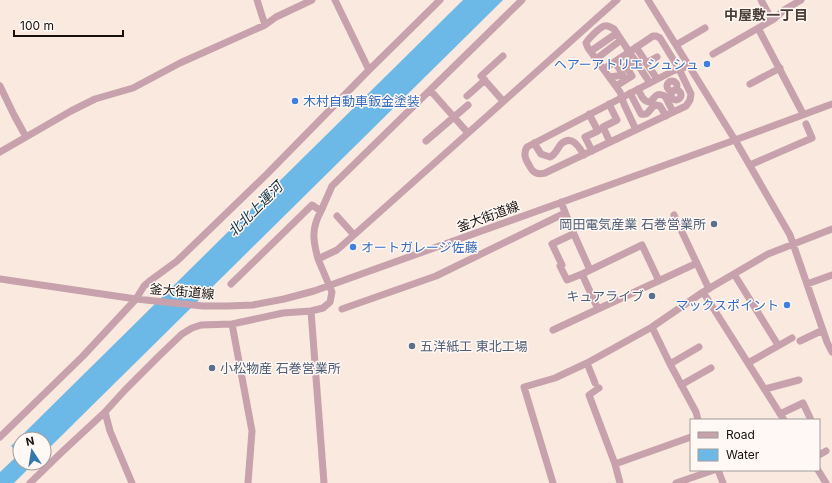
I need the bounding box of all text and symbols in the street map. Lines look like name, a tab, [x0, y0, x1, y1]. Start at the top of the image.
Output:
district label: 中屋敷一丁目	[724, 6, 808, 23]
scale bar	[14, 12, 123, 38]
text: 100 m	[20, 18, 54, 33]
place label: ヘアーアトリエ シュシュ	[554, 56, 699, 72]
marker: ヘアーアトリエ シュシュ	[702, 59, 712, 69]
place label: 木村自動車鈑金塗装	[303, 93, 420, 109]
marker: 木村自動車鈑金塗装	[290, 96, 300, 106]
water label: 北北上運河	[224, 176, 288, 239]
street label: 釜大街道線	[455, 197, 521, 235]
place label: 岡田電気産業 石巻営業所	[559, 216, 706, 232]
marker: 岡田電気産業 石巻営業所	[709, 219, 719, 229]
place label: オートガレージ佐藤	[361, 239, 478, 255]
marker: オートガレージ佐藤	[348, 242, 358, 252]
street label: 釜大街道線	[149, 280, 215, 302]
place label: キュアライブ	[566, 288, 644, 304]
marker: キュアライブ	[647, 291, 657, 301]
place label: マックスポイント	[675, 297, 779, 313]
marker: マックスポイント	[782, 300, 792, 310]
place label: 五洋紙工 東北工場	[420, 338, 528, 354]
marker: 五洋紙工 東北工場	[407, 341, 417, 351]
place label: 小松物産 石巻営業所	[220, 360, 341, 376]
marker: 小松物産 石巻営業所	[207, 363, 217, 373]
legend	[690, 419, 820, 471]
text: Road	[726, 427, 755, 442]
north arrow	[12, 431, 52, 471]
text: N	[24, 433, 35, 449]
text: Water	[726, 447, 760, 462]

